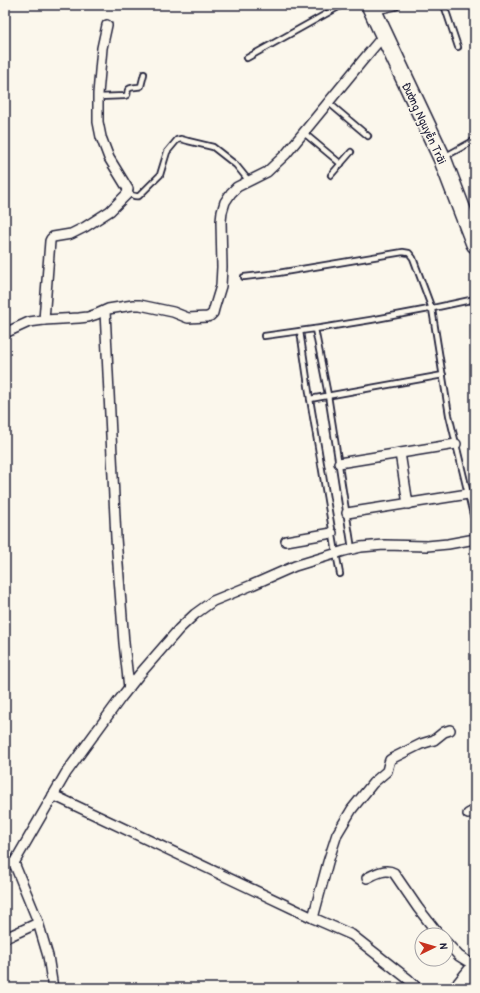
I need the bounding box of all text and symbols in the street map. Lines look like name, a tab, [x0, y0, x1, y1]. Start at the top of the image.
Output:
street label: Đường Nguyễn Trãi	[398, 79, 452, 167]
north arrow	[414, 927, 454, 967]
text: N	[437, 943, 451, 950]

